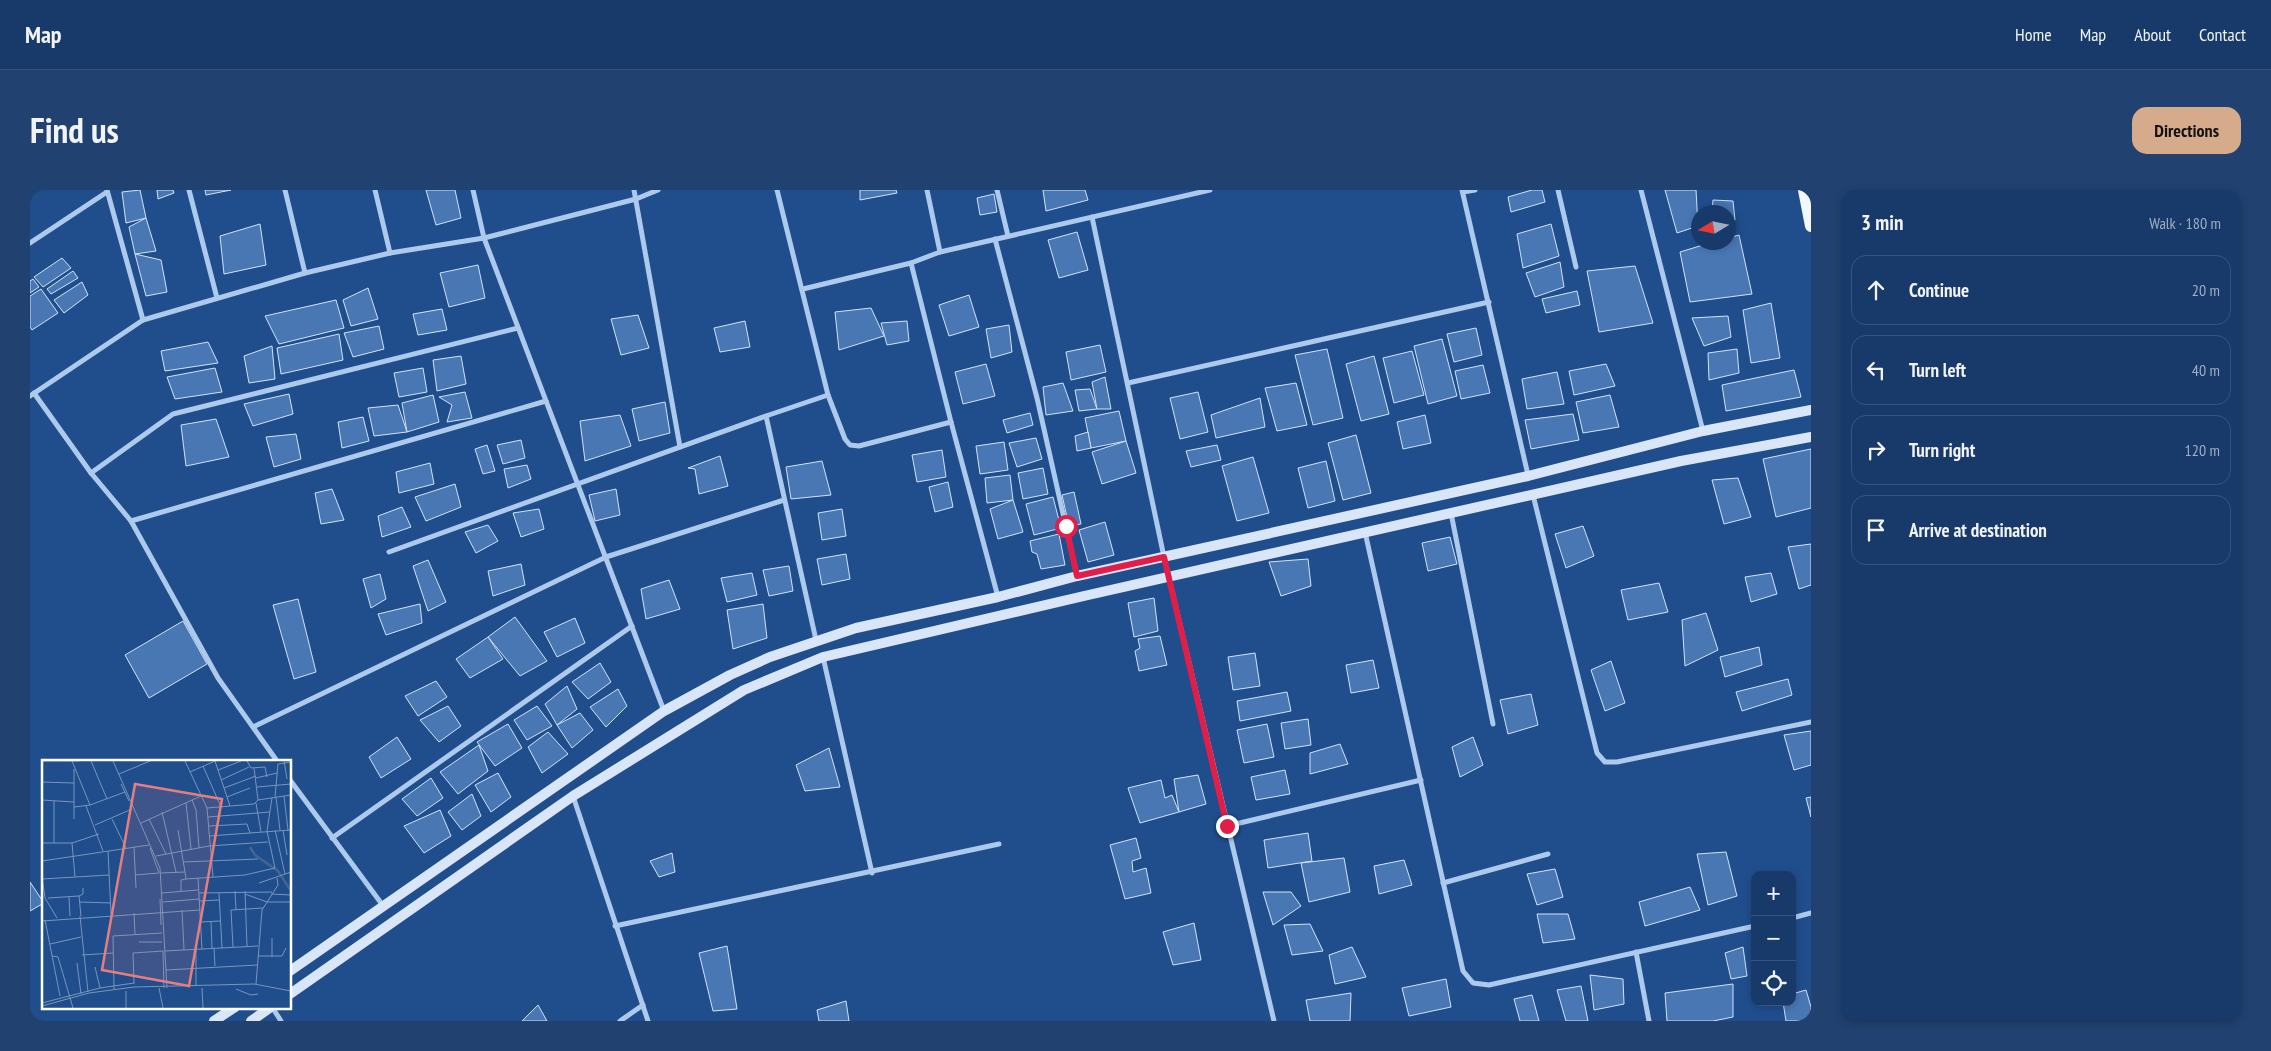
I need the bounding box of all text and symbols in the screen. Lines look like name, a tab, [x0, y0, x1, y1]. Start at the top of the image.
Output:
text: Map	[25, 19, 62, 50]
text: Home	[2015, 23, 2052, 46]
text: Map	[2080, 23, 2106, 46]
text: About	[2134, 23, 2171, 46]
text: Contact	[2199, 23, 2246, 46]
text: Find us	[30, 107, 119, 153]
button: Directions	[2132, 107, 2241, 154]
north arrow	[1691, 205, 1736, 250]
text: 3 min	[1861, 209, 1903, 236]
text: Walk · 180 m	[2149, 213, 2221, 233]
icon: ahead	[1862, 276, 1890, 304]
text: Continue	[1909, 278, 1969, 302]
text: 20 m	[2192, 280, 2220, 300]
icon: left	[1862, 356, 1890, 384]
text: Turn left	[1909, 358, 1966, 382]
text: 40 m	[2192, 360, 2220, 380]
icon: right	[1862, 436, 1890, 464]
text: Turn right	[1909, 438, 1975, 462]
text: 120 m	[2185, 440, 2220, 460]
route start	[1055, 515, 1078, 538]
icon: arrive	[1862, 516, 1890, 544]
text: Arrive at destination	[1909, 518, 2047, 542]
inset map	[42, 760, 291, 1008]
route end	[1216, 815, 1239, 838]
map controls	[1751, 871, 1796, 1006]
button: +	[1751, 871, 1796, 916]
button: −	[1751, 916, 1796, 961]
button: locate	[1751, 961, 1796, 1006]

